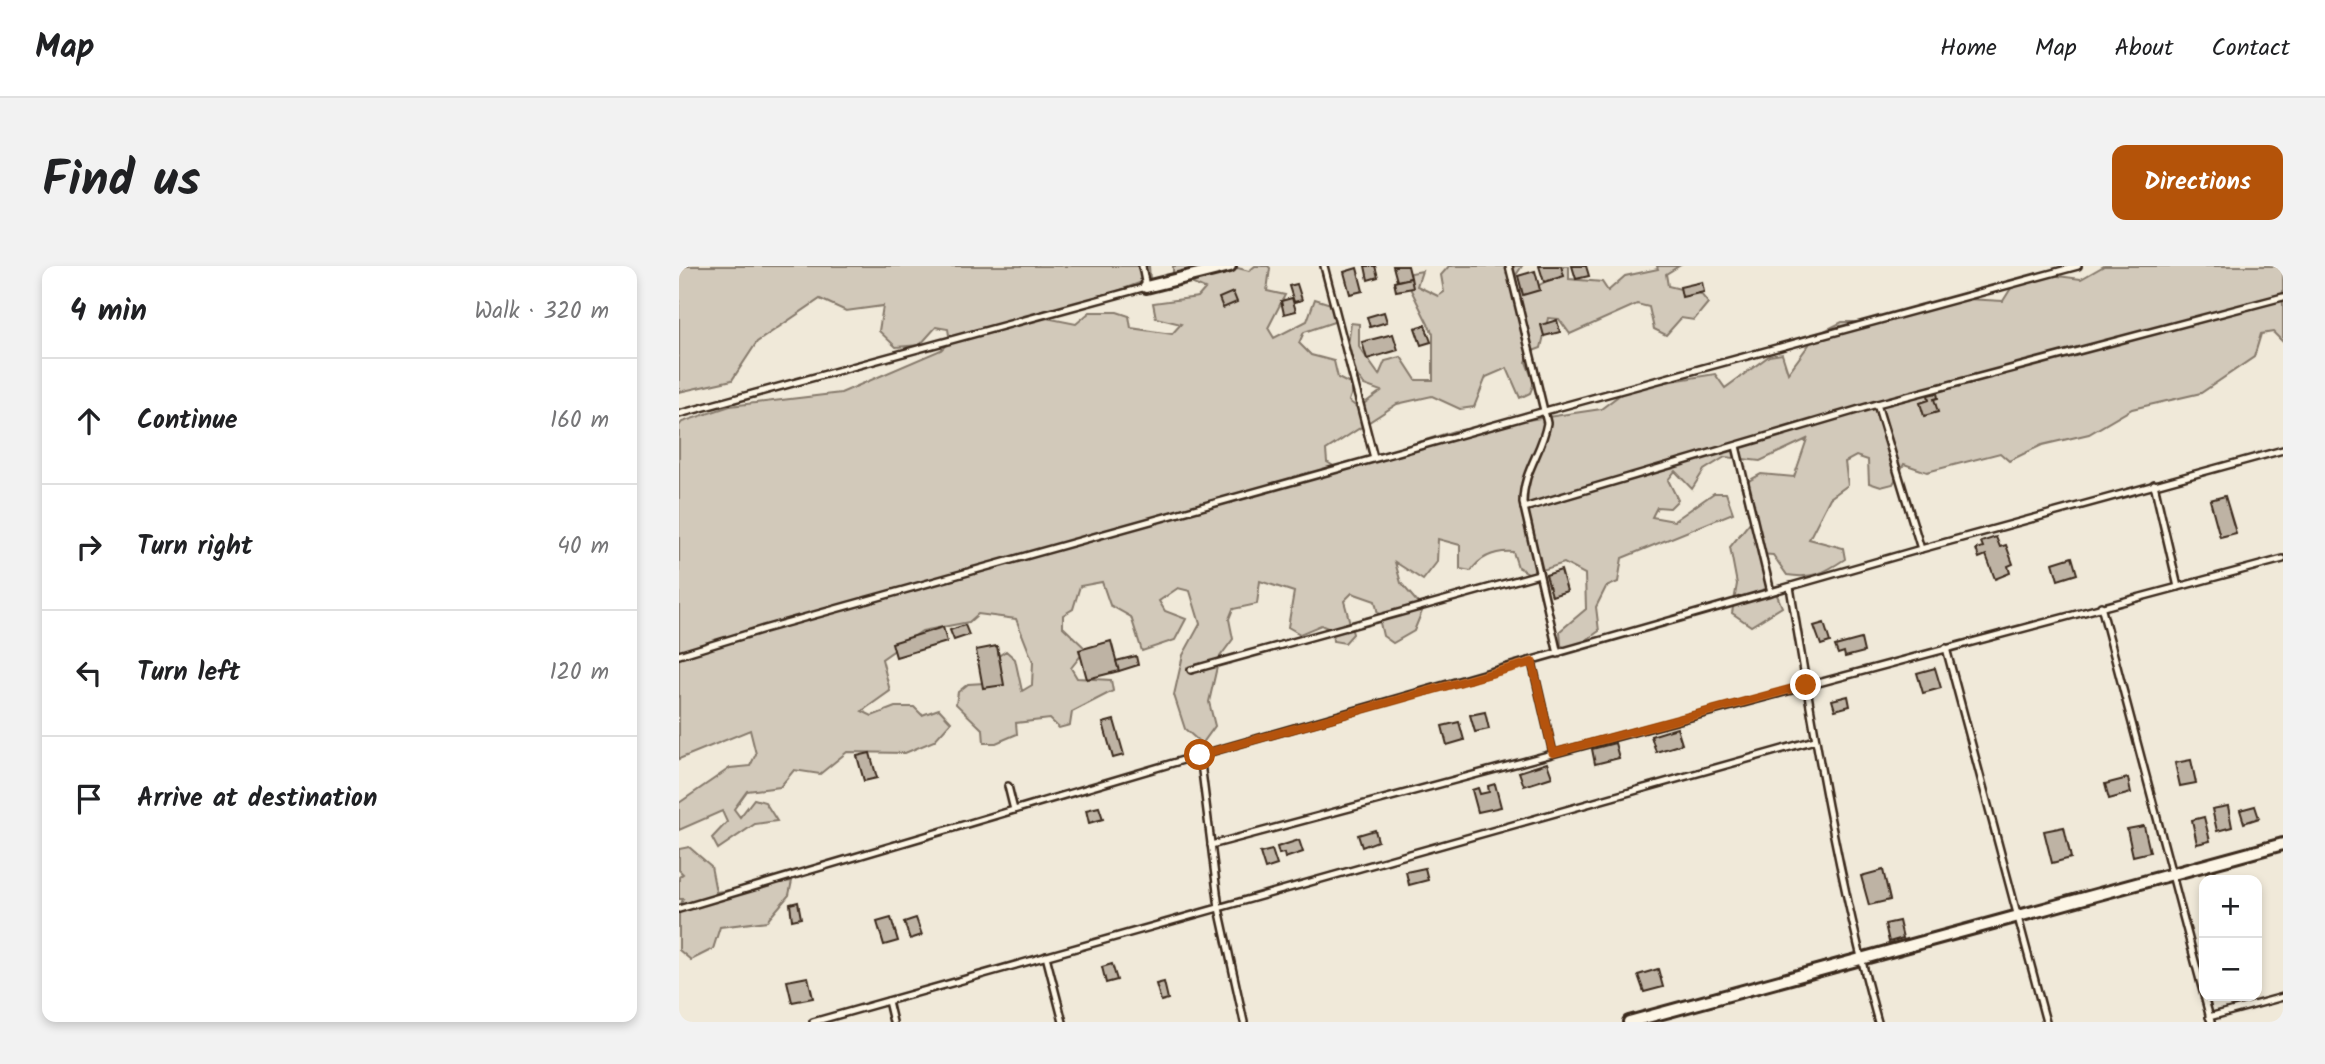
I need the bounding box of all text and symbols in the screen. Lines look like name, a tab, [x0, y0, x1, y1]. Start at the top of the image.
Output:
text: Map	[35, 22, 95, 75]
text: Home	[1940, 29, 1997, 68]
text: Map	[2035, 29, 2077, 68]
text: About	[2115, 29, 2173, 68]
text: Contact	[2211, 29, 2290, 68]
text: Find us	[42, 143, 200, 221]
button: Directions	[2112, 145, 2283, 220]
text: 4 min	[70, 288, 147, 336]
text: Walk · 320 m	[474, 294, 609, 330]
text: Continue	[137, 400, 238, 442]
icon: ahead	[70, 402, 108, 440]
text: 160 m	[550, 403, 609, 439]
text: Turn right	[137, 526, 253, 568]
icon: right	[70, 528, 108, 566]
text: 40 m	[557, 529, 609, 565]
text: Turn left	[137, 652, 240, 694]
icon: left	[70, 654, 108, 692]
text: 120 m	[549, 655, 609, 691]
route end	[1790, 669, 1821, 700]
route start	[1184, 739, 1215, 770]
text: Arrive at destination	[137, 778, 377, 820]
icon: arrive	[70, 780, 108, 818]
map controls	[2199, 875, 2262, 1001]
button: +	[2199, 875, 2262, 938]
button: −	[2199, 938, 2262, 1001]

